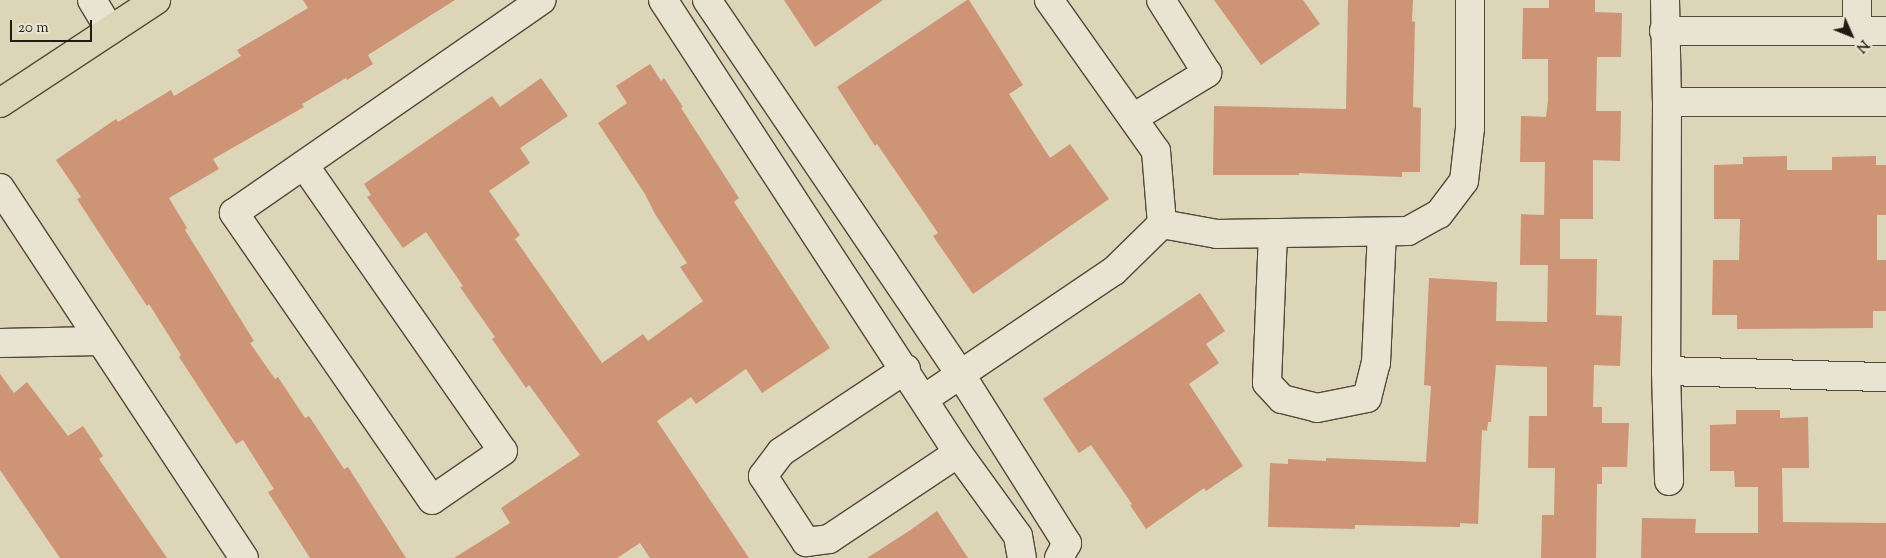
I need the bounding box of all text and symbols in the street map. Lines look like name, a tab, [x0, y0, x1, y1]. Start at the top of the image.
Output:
scale bar	[12, 10, 95, 42]
north arrow	[1826, 10, 1876, 60]
text: 20 m	[18, 18, 49, 39]
text: N	[1851, 34, 1873, 56]

